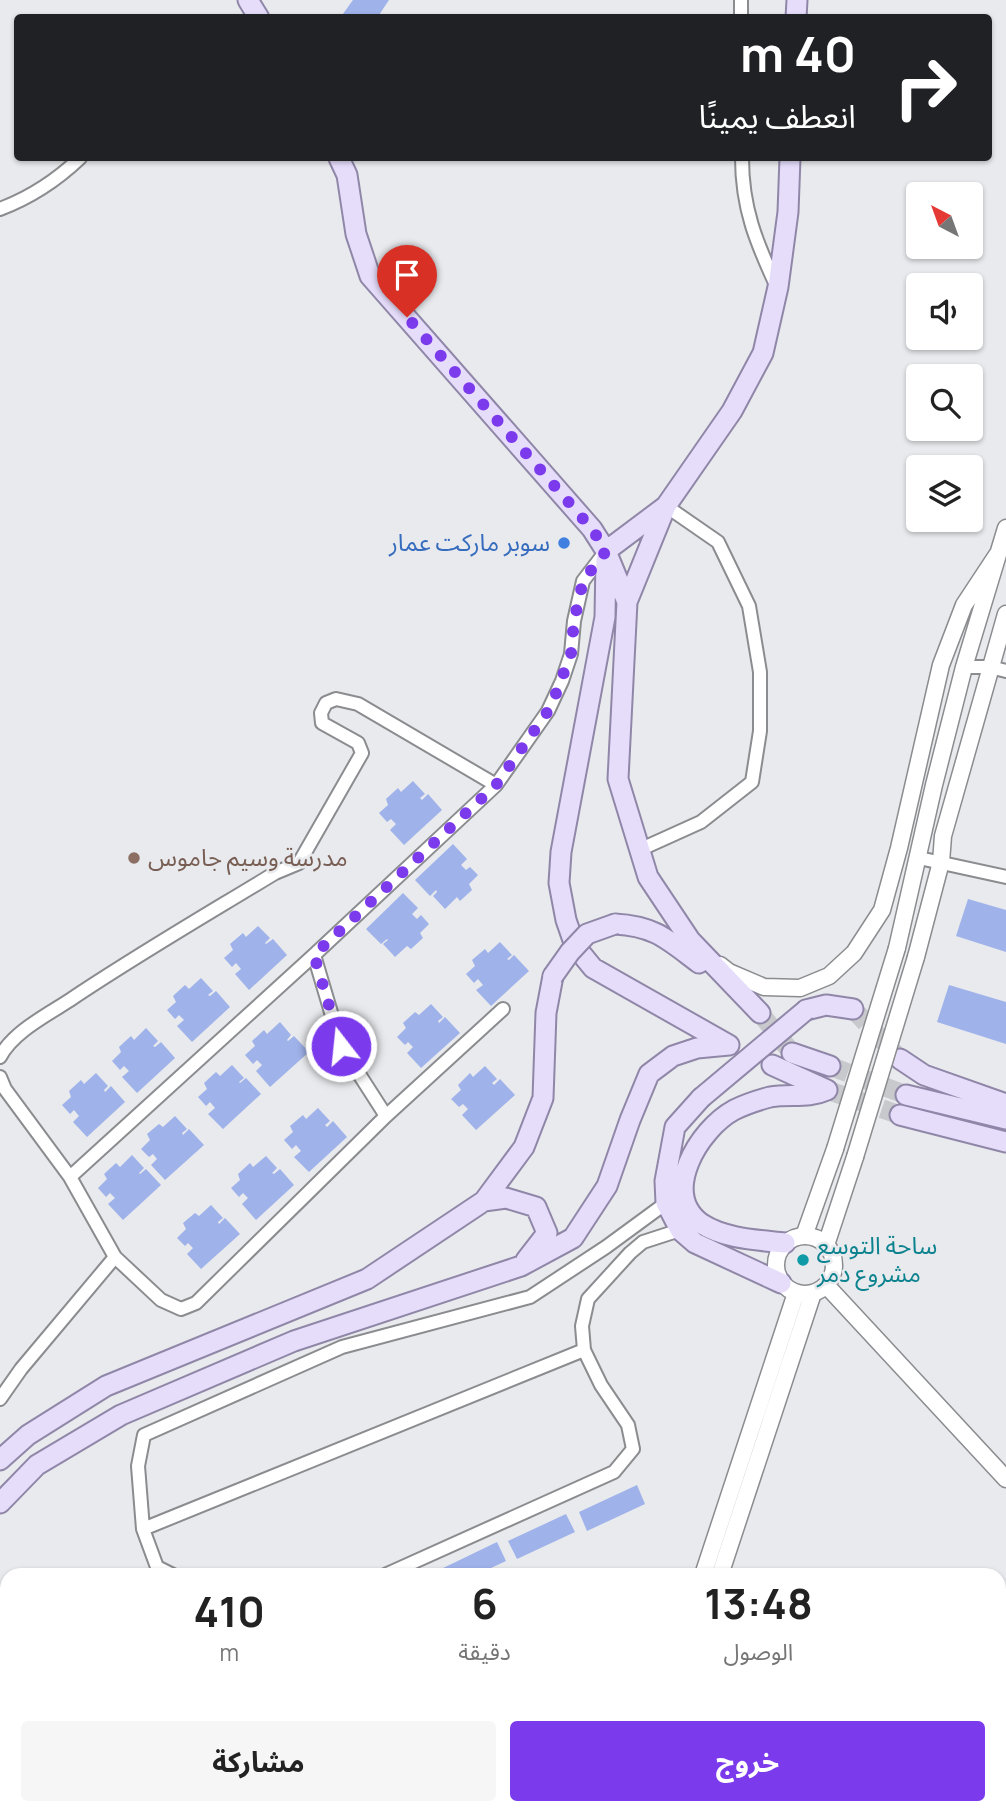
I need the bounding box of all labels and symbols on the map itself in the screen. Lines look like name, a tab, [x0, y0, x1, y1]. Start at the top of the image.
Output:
north arrow	[906, 182, 984, 259]
pin	[377, 245, 437, 317]
place label: سوبر ماركت عمار	[388, 525, 550, 558]
marker: سوبر ماركت عمار	[556, 535, 572, 551]
place label: مدرسة وسيم جاموس	[148, 840, 348, 875]
marker: مدرسة وسيم جاموس	[126, 850, 142, 866]
position arrow	[304, 1009, 378, 1083]
place label: ساحة التوسع مشروع دمر	[816, 1228, 937, 1291]
marker: ساحة التوسع مشروع دمر	[795, 1252, 811, 1268]

